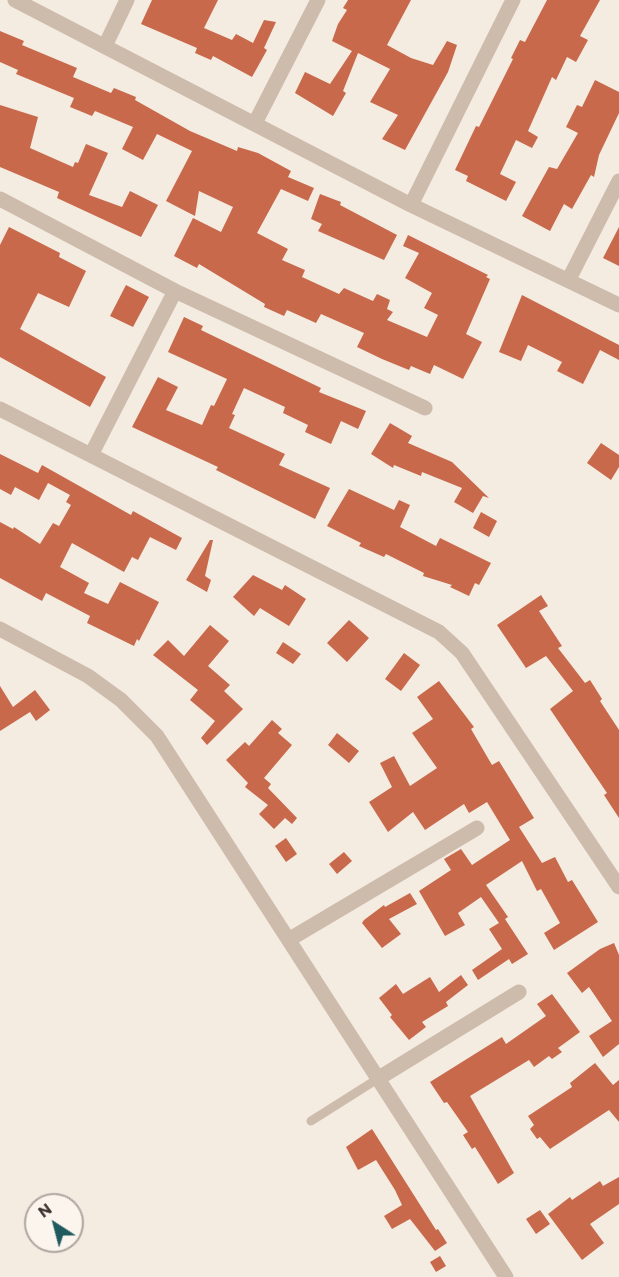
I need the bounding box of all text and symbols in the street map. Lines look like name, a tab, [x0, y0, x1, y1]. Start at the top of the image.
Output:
north arrow	[24, 1193, 84, 1253]
text: N	[34, 1198, 55, 1221]

